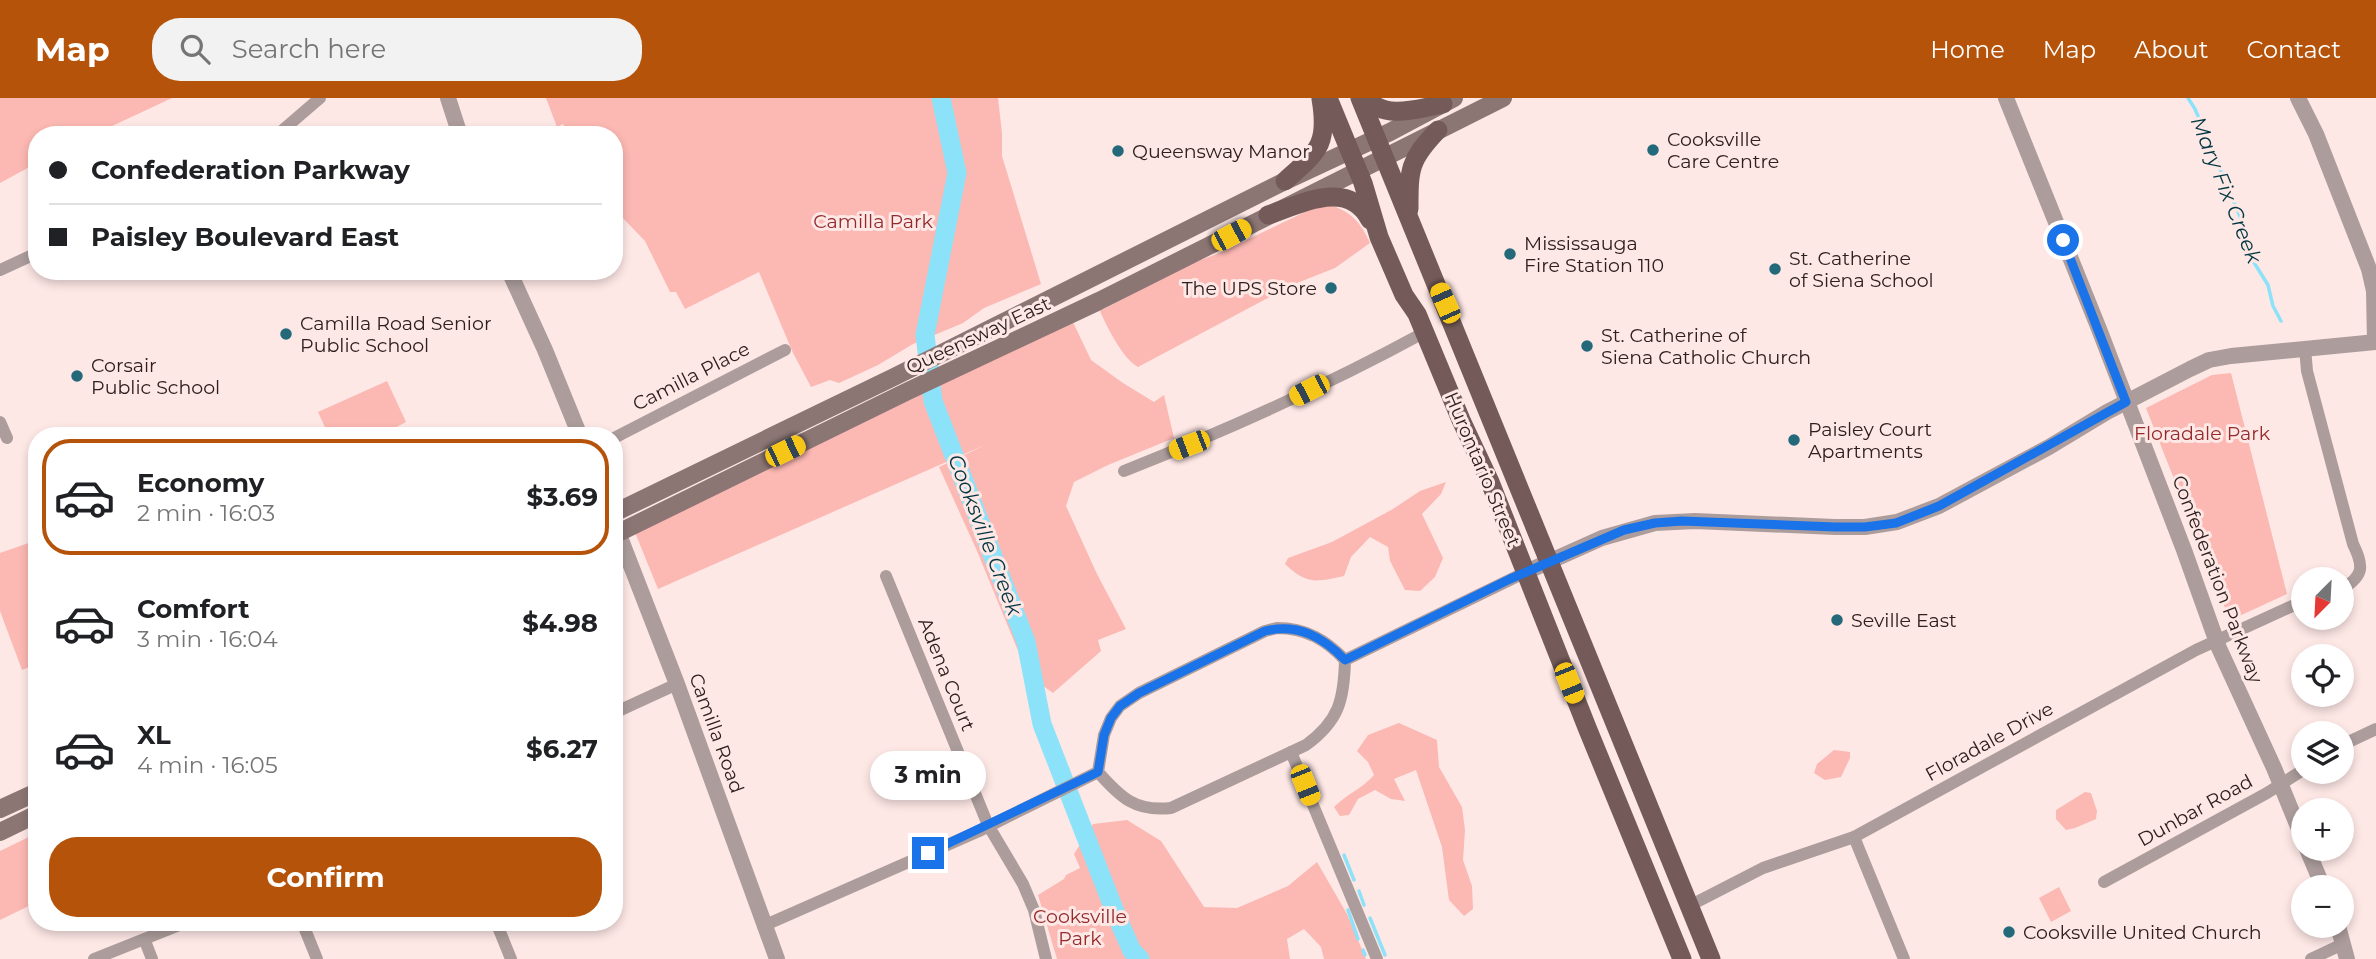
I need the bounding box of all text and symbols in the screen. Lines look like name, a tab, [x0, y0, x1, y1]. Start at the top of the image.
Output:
search box	[152, 18, 642, 81]
text: Map	[35, 29, 110, 69]
icon: search	[176, 30, 214, 68]
text: Search here	[232, 33, 386, 65]
text: Home	[1930, 35, 2005, 64]
text: Map	[2043, 35, 2096, 64]
text: About	[2134, 35, 2208, 64]
text: Contact	[2246, 35, 2341, 64]
water label: Mary Fix Creek	[2186, 113, 2268, 268]
place label: Cooksville Care Centre	[1667, 128, 1779, 173]
place label: Queensway Manor	[1132, 140, 1310, 163]
marker: Cooksville Care Centre	[1645, 142, 1661, 158]
marker: Queensway Manor	[1110, 143, 1126, 159]
text: Confederation Parkway	[91, 154, 410, 186]
park label: Camilla Park	[813, 210, 933, 233]
car	[1208, 216, 1255, 254]
text: Paisley Boulevard East	[91, 221, 399, 253]
route start	[2047, 224, 2079, 256]
place label: Mississauga Fire Station 110	[1524, 232, 1664, 277]
marker: Mississauga Fire Station 110	[1502, 246, 1518, 262]
place label: St. Catherine of Siena School	[1789, 247, 1934, 292]
marker: St. Catherine of Siena School	[1767, 261, 1783, 277]
place label: The UPS Store	[1182, 277, 1317, 300]
marker: The UPS Store	[1323, 280, 1339, 296]
car	[1427, 280, 1464, 326]
street label: Queensway East	[902, 292, 1054, 379]
place label: Camilla Road Senior Public School	[300, 312, 492, 357]
place label: St. Catherine of Siena Catholic Church	[1601, 324, 1811, 369]
marker: Camilla Road Senior Public School	[278, 326, 294, 342]
street label: Camilla Place	[629, 337, 754, 416]
marker: St. Catherine of Siena Catholic Church	[1579, 338, 1595, 354]
place label: Corsair Public School	[91, 354, 220, 399]
marker: Corsair Public School	[69, 368, 85, 384]
car	[1286, 371, 1333, 409]
street label: Hurontario Street	[1440, 388, 1526, 550]
place label: Paisley Court Apartments	[1808, 418, 1932, 463]
park label: Floradale Park	[2134, 422, 2271, 445]
car	[1166, 428, 1213, 462]
car	[762, 432, 809, 470]
marker: Paisley Court Apartments	[1786, 432, 1802, 448]
water label: Cooksville Creek	[943, 451, 1028, 620]
icon: car	[53, 466, 116, 529]
text: Economy	[137, 467, 264, 499]
street label: Confederation Parkway	[2167, 472, 2268, 687]
text: $3.69	[527, 481, 598, 513]
text: 2 min · 16:03	[137, 499, 275, 527]
north arrow	[2291, 567, 2354, 630]
map controls	[2291, 567, 2354, 938]
icon: car	[53, 592, 116, 655]
text: Comfort	[137, 593, 249, 625]
text: $4.98	[522, 607, 598, 639]
place label: Seville East	[1851, 609, 1957, 632]
marker: Seville East	[1829, 612, 1845, 628]
street label: Adena Court	[913, 614, 980, 735]
text: 3 min · 16:04	[137, 625, 278, 653]
button: locate	[2291, 644, 2354, 707]
car	[1552, 660, 1587, 706]
street label: Camilla Road	[684, 670, 749, 796]
street label: Floradale Drive	[1921, 697, 2057, 786]
icon: car	[53, 718, 116, 781]
text: XL	[137, 719, 171, 751]
button: layers	[2291, 721, 2354, 784]
text: $6.27	[526, 733, 598, 765]
text: 4 min · 16:05	[137, 751, 278, 779]
callout: 3 min	[870, 752, 986, 800]
text: 3 min	[894, 761, 962, 789]
car	[1288, 762, 1323, 808]
street label: Dunbar Road	[2134, 769, 2257, 851]
button: +	[2291, 798, 2354, 861]
button: Confirm	[49, 837, 602, 917]
route end	[912, 837, 944, 869]
button: −	[2291, 875, 2354, 938]
park label: Cooksville Park	[1033, 905, 1127, 950]
place label: Cooksville United Church	[2023, 921, 2261, 944]
marker: Cooksville United Church	[2001, 924, 2017, 940]

